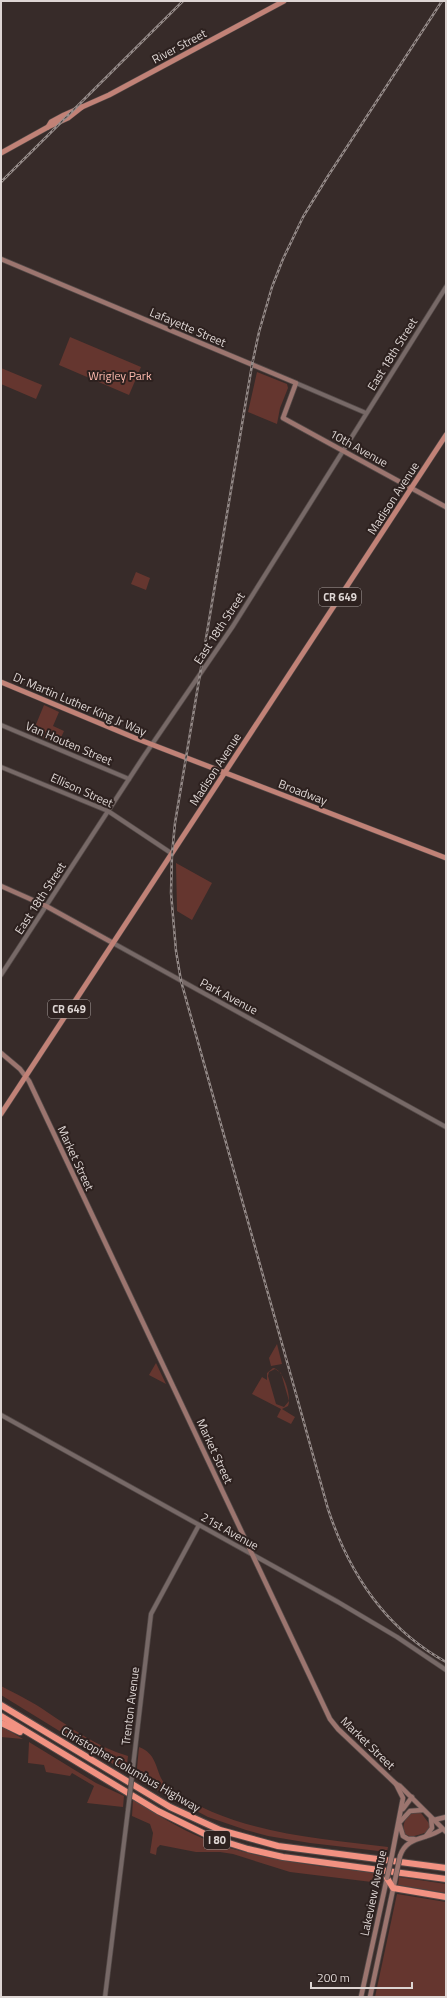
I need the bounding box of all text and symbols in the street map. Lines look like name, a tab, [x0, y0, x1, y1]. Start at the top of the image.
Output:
street label: River Street	[148, 23, 210, 68]
street label: Lafayette Street	[147, 302, 230, 352]
street label: East 18th Street	[362, 313, 422, 394]
park label: Wrigley Park	[88, 366, 152, 385]
street label: 10th Avenue	[326, 424, 392, 472]
street label: Madison Avenue	[362, 458, 424, 538]
street label: East 18th Street	[188, 587, 250, 668]
road number: CR 649	[319, 588, 361, 606]
street label: Dr Martin Luther King Jr Way	[10, 667, 150, 741]
street label: Van Houten Street	[23, 716, 116, 770]
street label: Madison Avenue	[184, 729, 246, 809]
street label: Ellison Street	[48, 768, 117, 813]
street label: Broadway	[276, 774, 330, 810]
street label: East 18th Street	[9, 857, 71, 938]
street label: Park Avenue	[197, 973, 261, 1019]
road number: CR 649	[48, 1000, 90, 1018]
street label: Market Street	[53, 1122, 100, 1194]
street label: Market Street	[192, 1415, 239, 1487]
street label: 21st Avenue	[198, 1507, 262, 1555]
street label: Trenton Avenue	[116, 1666, 144, 1746]
street label: Market Street	[336, 1712, 400, 1775]
street label: Christopher Columbus Highway	[58, 1721, 205, 1817]
road number: I 80	[204, 1831, 230, 1849]
street label: Lakeview Avenue	[355, 1848, 391, 1938]
scale bar	[311, 1964, 412, 1990]
text: 200 m	[317, 1968, 350, 1987]

